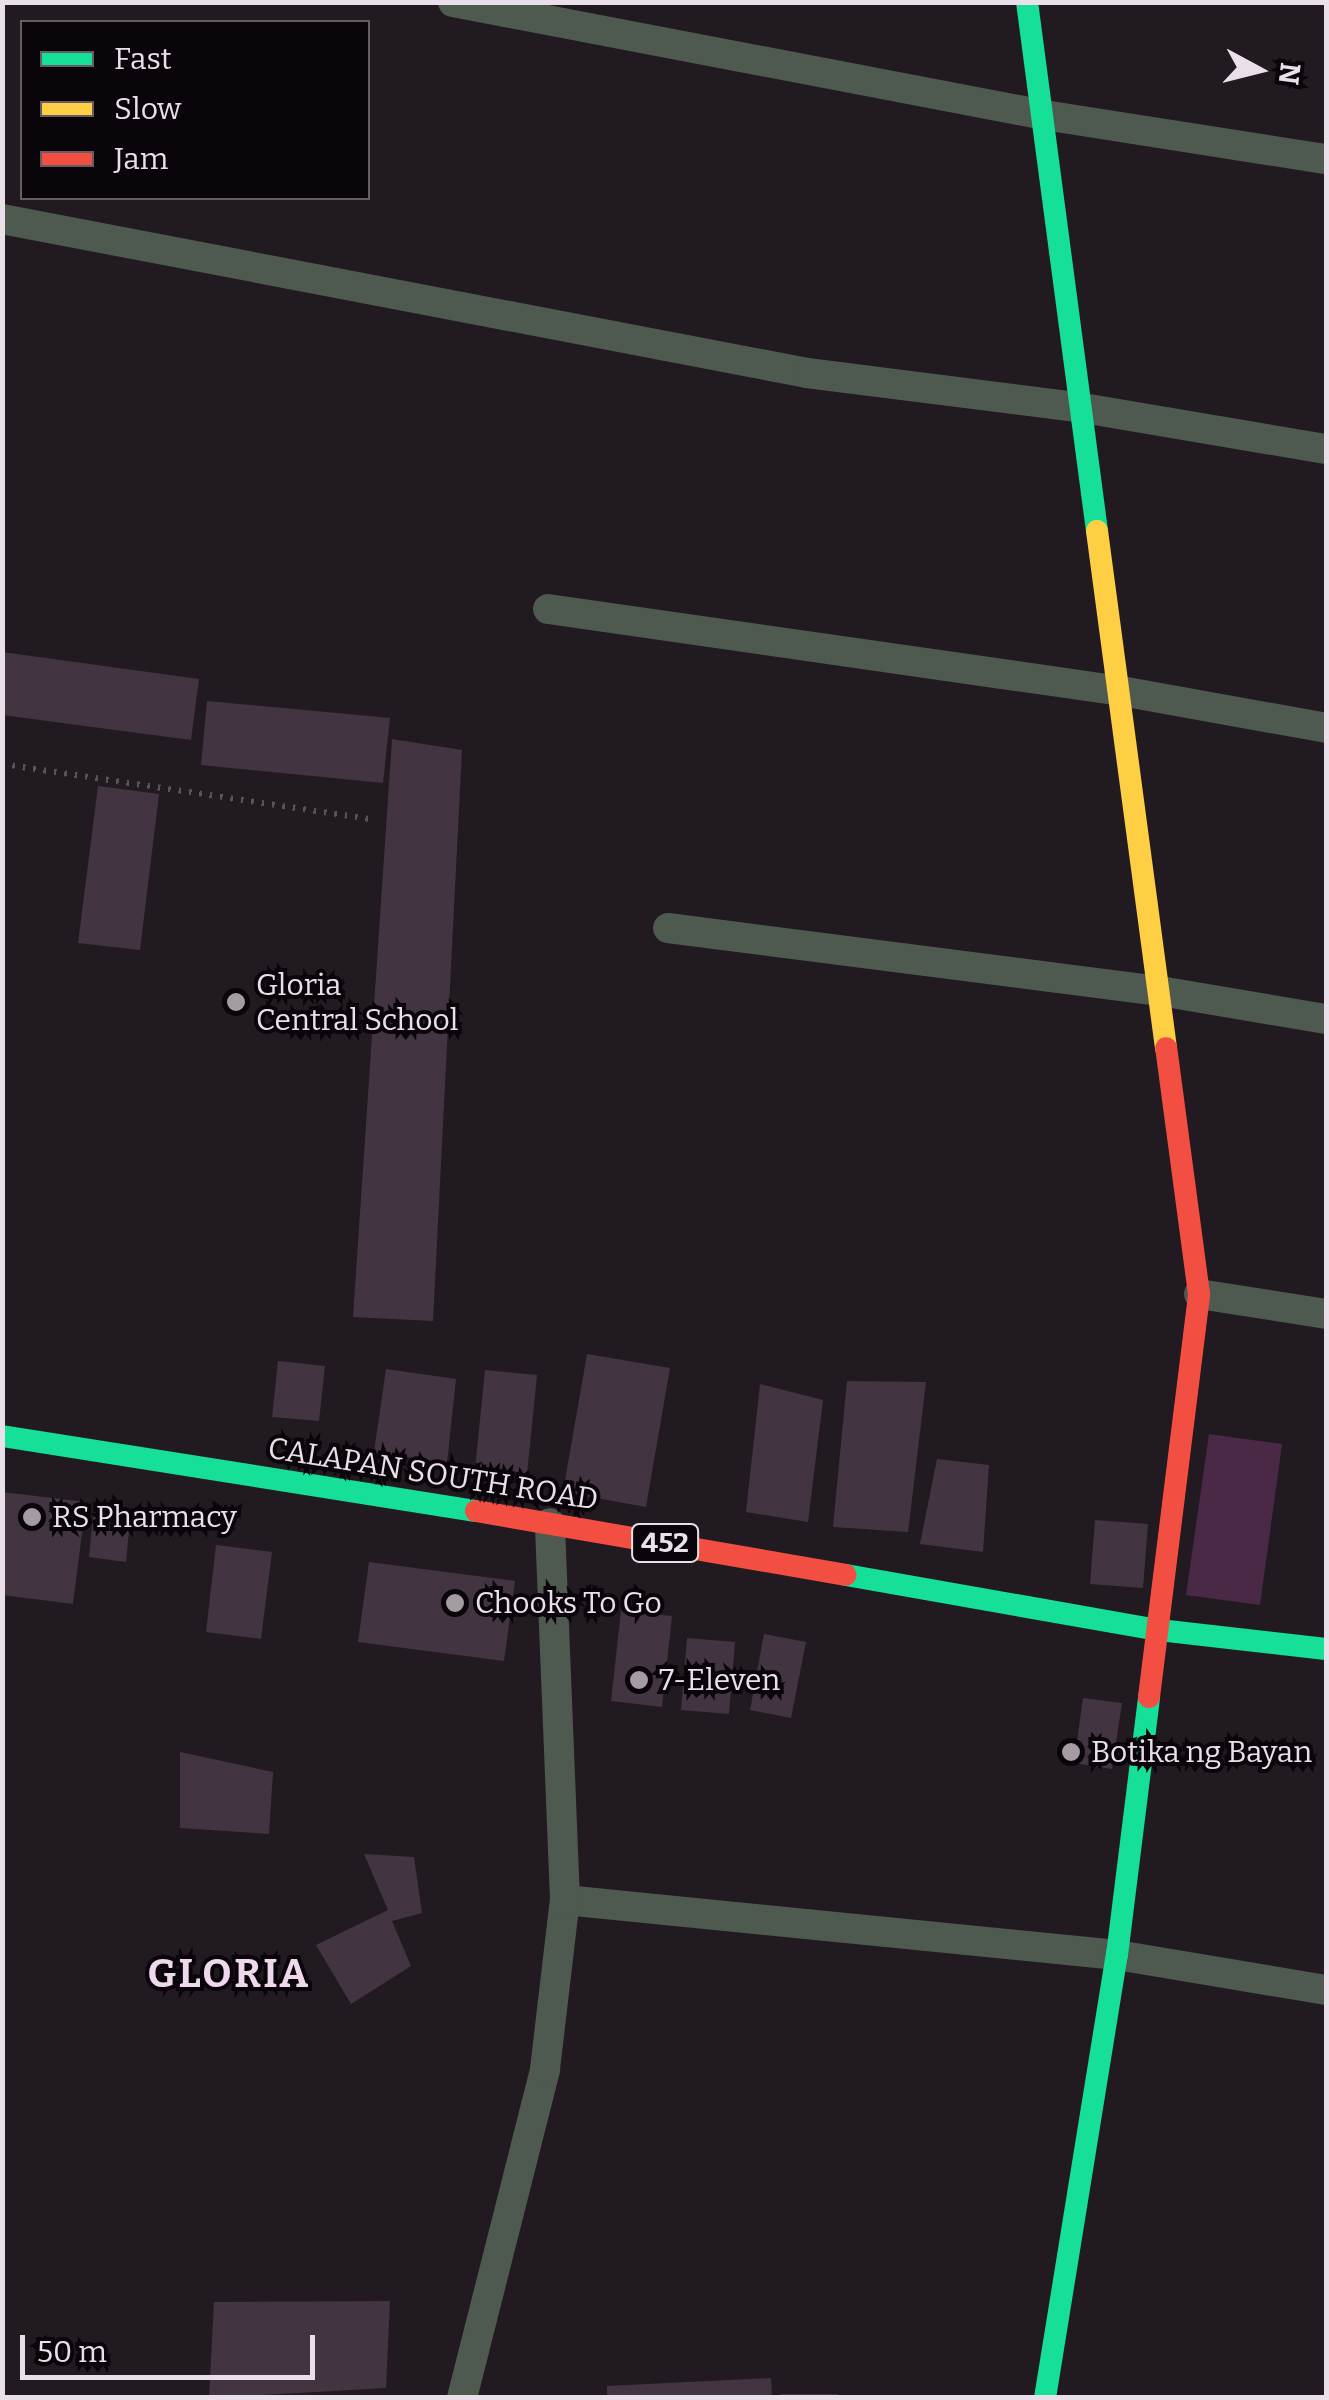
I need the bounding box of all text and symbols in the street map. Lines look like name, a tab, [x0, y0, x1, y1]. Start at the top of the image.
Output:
legend	[20, 20, 370, 200]
north arrow	[1209, 20, 1309, 120]
text: Fast	[114, 41, 172, 77]
text: N	[1272, 61, 1307, 86]
text: Slow	[114, 91, 181, 127]
text: Jam	[114, 141, 168, 177]
place label: Gloria Central School	[256, 967, 458, 1038]
marker: Gloria Central School	[225, 991, 247, 1013]
street label: CALAPAN SOUTH ROAD	[265, 1430, 601, 1518]
place label: RS Pharmacy	[52, 1499, 237, 1535]
marker: RS Pharmacy	[21, 1506, 43, 1528]
road number: 452	[630, 1520, 700, 1566]
place label: Chooks To Go	[475, 1585, 662, 1621]
marker: Chooks To Go	[444, 1592, 466, 1614]
place label: 7-Eleven	[659, 1662, 780, 1698]
marker: 7-Eleven	[628, 1669, 650, 1691]
place label: Botika ng Bayan	[1091, 1734, 1312, 1770]
marker: Botika ng Bayan	[1060, 1741, 1082, 1763]
district label: GLORIA	[147, 1950, 311, 1998]
scale bar	[25, 2315, 320, 2377]
text: 50 m	[37, 2334, 107, 2370]

